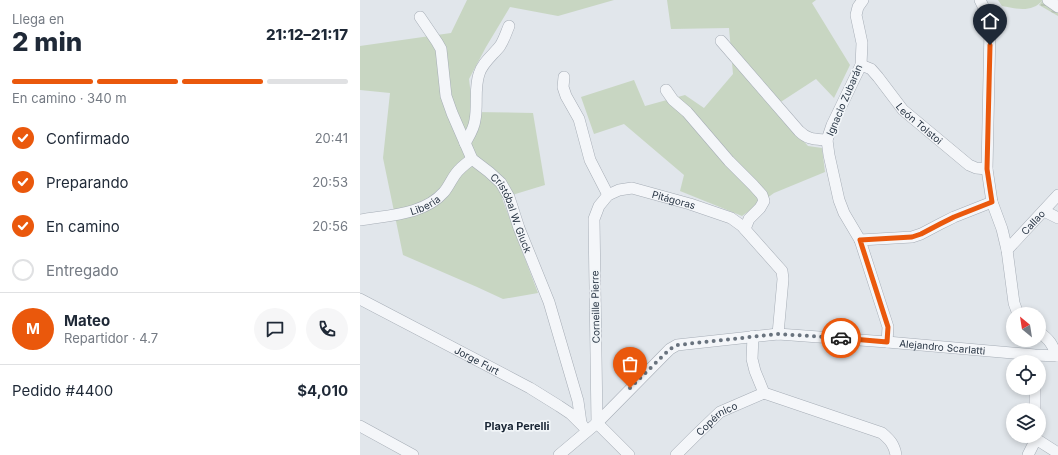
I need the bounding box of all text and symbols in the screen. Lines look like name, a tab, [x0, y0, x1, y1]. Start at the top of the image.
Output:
pin	[973, 4, 1007, 45]
icon: home	[979, 10, 1001, 32]
text: Llega en	[12, 11, 64, 27]
text: 21:12–21:17	[266, 25, 348, 44]
text: 2 min	[12, 26, 82, 57]
street label: Ignacio Zubarán	[824, 62, 865, 138]
text: En camino · 340 m	[12, 90, 127, 106]
street label: León Tolstoi	[894, 100, 945, 147]
icon: check	[12, 127, 34, 149]
text: Confirmado	[46, 129, 130, 148]
text: 20:41	[315, 130, 348, 146]
icon: check	[12, 171, 34, 193]
street label: Cristóbal W. Gluck	[488, 171, 535, 255]
text: Preparando	[46, 173, 129, 192]
text: 20:53	[312, 174, 348, 190]
street label: Pitágoras	[651, 188, 697, 211]
street label: Liberia	[409, 193, 442, 217]
street label: Callao	[1018, 207, 1047, 237]
icon: check	[12, 215, 34, 237]
text: En camino	[46, 217, 120, 236]
text: 20:56	[312, 218, 348, 234]
text: Entregado	[46, 261, 119, 280]
street label: Corneille Pierre	[588, 270, 602, 344]
north arrow	[1006, 307, 1046, 347]
map controls	[1006, 307, 1046, 443]
button: chat	[254, 308, 296, 350]
button: phone	[306, 308, 348, 350]
text: Mateo	[64, 311, 110, 330]
courier	[821, 318, 861, 358]
text: M	[26, 319, 40, 338]
icon: car	[830, 327, 852, 349]
text: Repartidor · 4.7	[64, 330, 158, 346]
street label: Alejandro Scarlatti	[899, 337, 986, 357]
street label: Jorge Furt	[453, 344, 502, 377]
pin	[613, 347, 647, 388]
icon: bag	[619, 353, 641, 375]
button: locate	[1006, 355, 1046, 395]
text: Pedido #4400	[12, 381, 113, 400]
text: $4,010	[297, 381, 348, 400]
street label: Copérnico	[693, 399, 739, 438]
button: layers	[1006, 403, 1046, 443]
district label: Playa Perelli	[484, 419, 550, 433]

